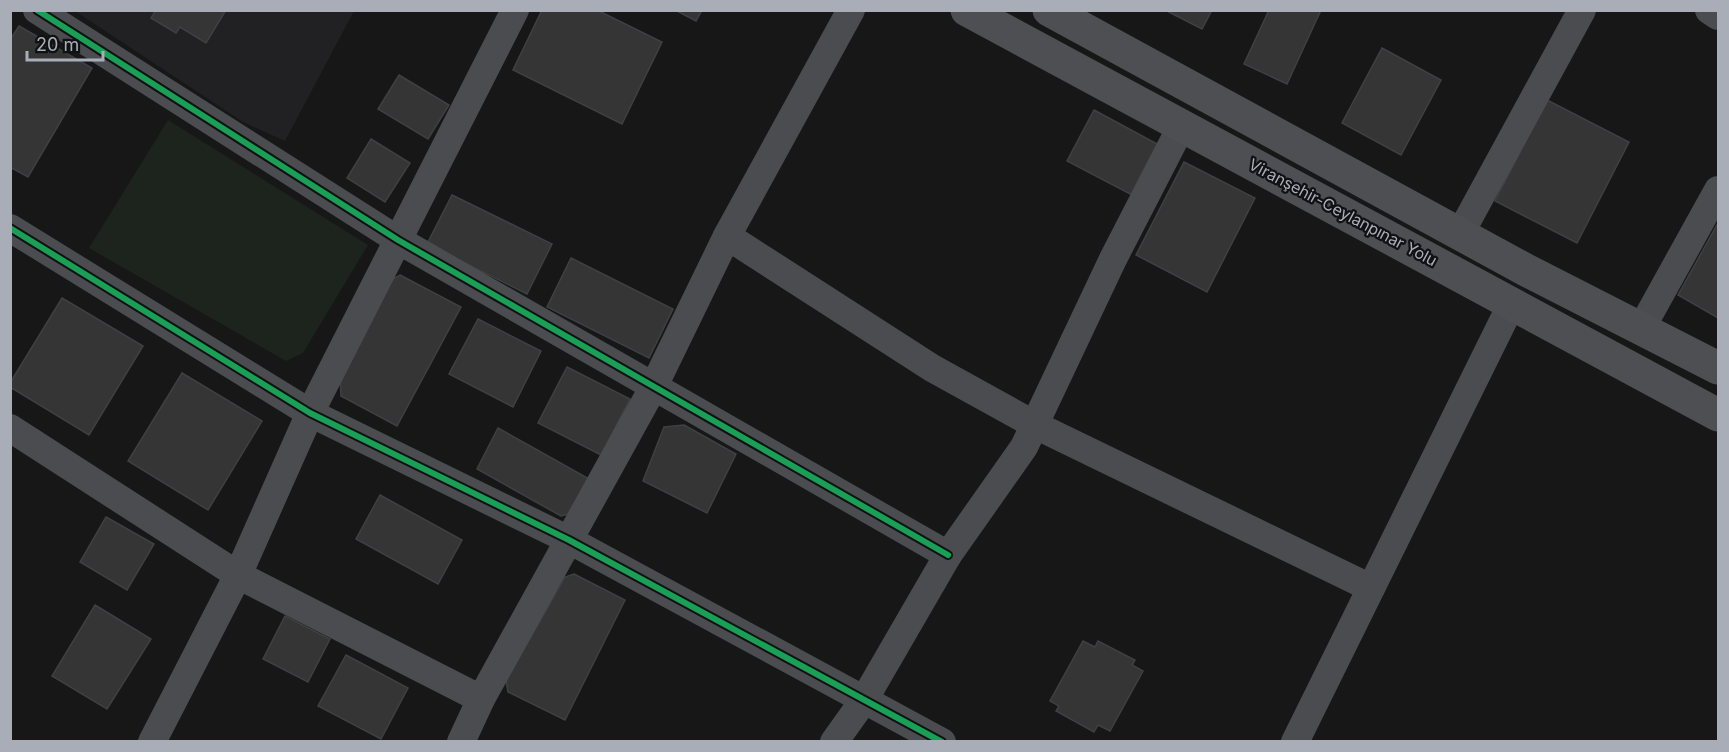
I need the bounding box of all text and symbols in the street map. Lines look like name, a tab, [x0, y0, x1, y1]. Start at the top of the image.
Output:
scale bar	[27, 24, 104, 62]
text: 20 m	[36, 34, 79, 55]
street label: Viranşehir-Ceylanpınar Yolu	[1245, 154, 1441, 270]

